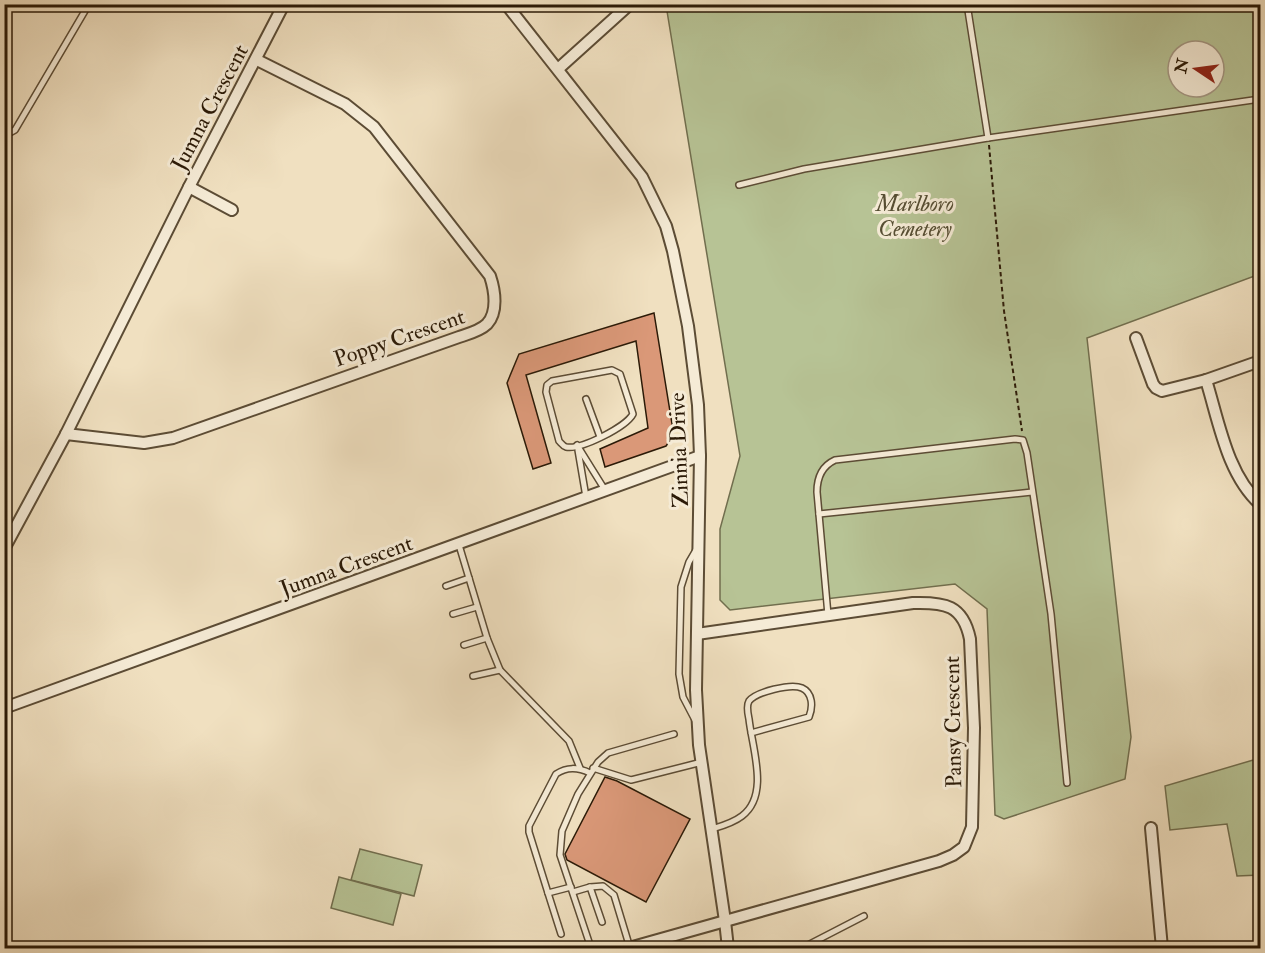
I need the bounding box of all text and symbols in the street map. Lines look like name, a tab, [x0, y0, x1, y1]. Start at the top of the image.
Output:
street label: Jumna Crescent	[164, 39, 255, 176]
north arrow	[1166, 39, 1226, 99]
text: N	[1171, 56, 1194, 76]
park label: Marlboro Cemetery	[874, 190, 954, 243]
street label: Poppy Crescent	[330, 302, 469, 374]
street label: Zinnia Drive	[663, 392, 695, 508]
street label: Jumna Crescent	[275, 529, 416, 603]
street label: Pansy Crescent	[938, 656, 968, 788]

